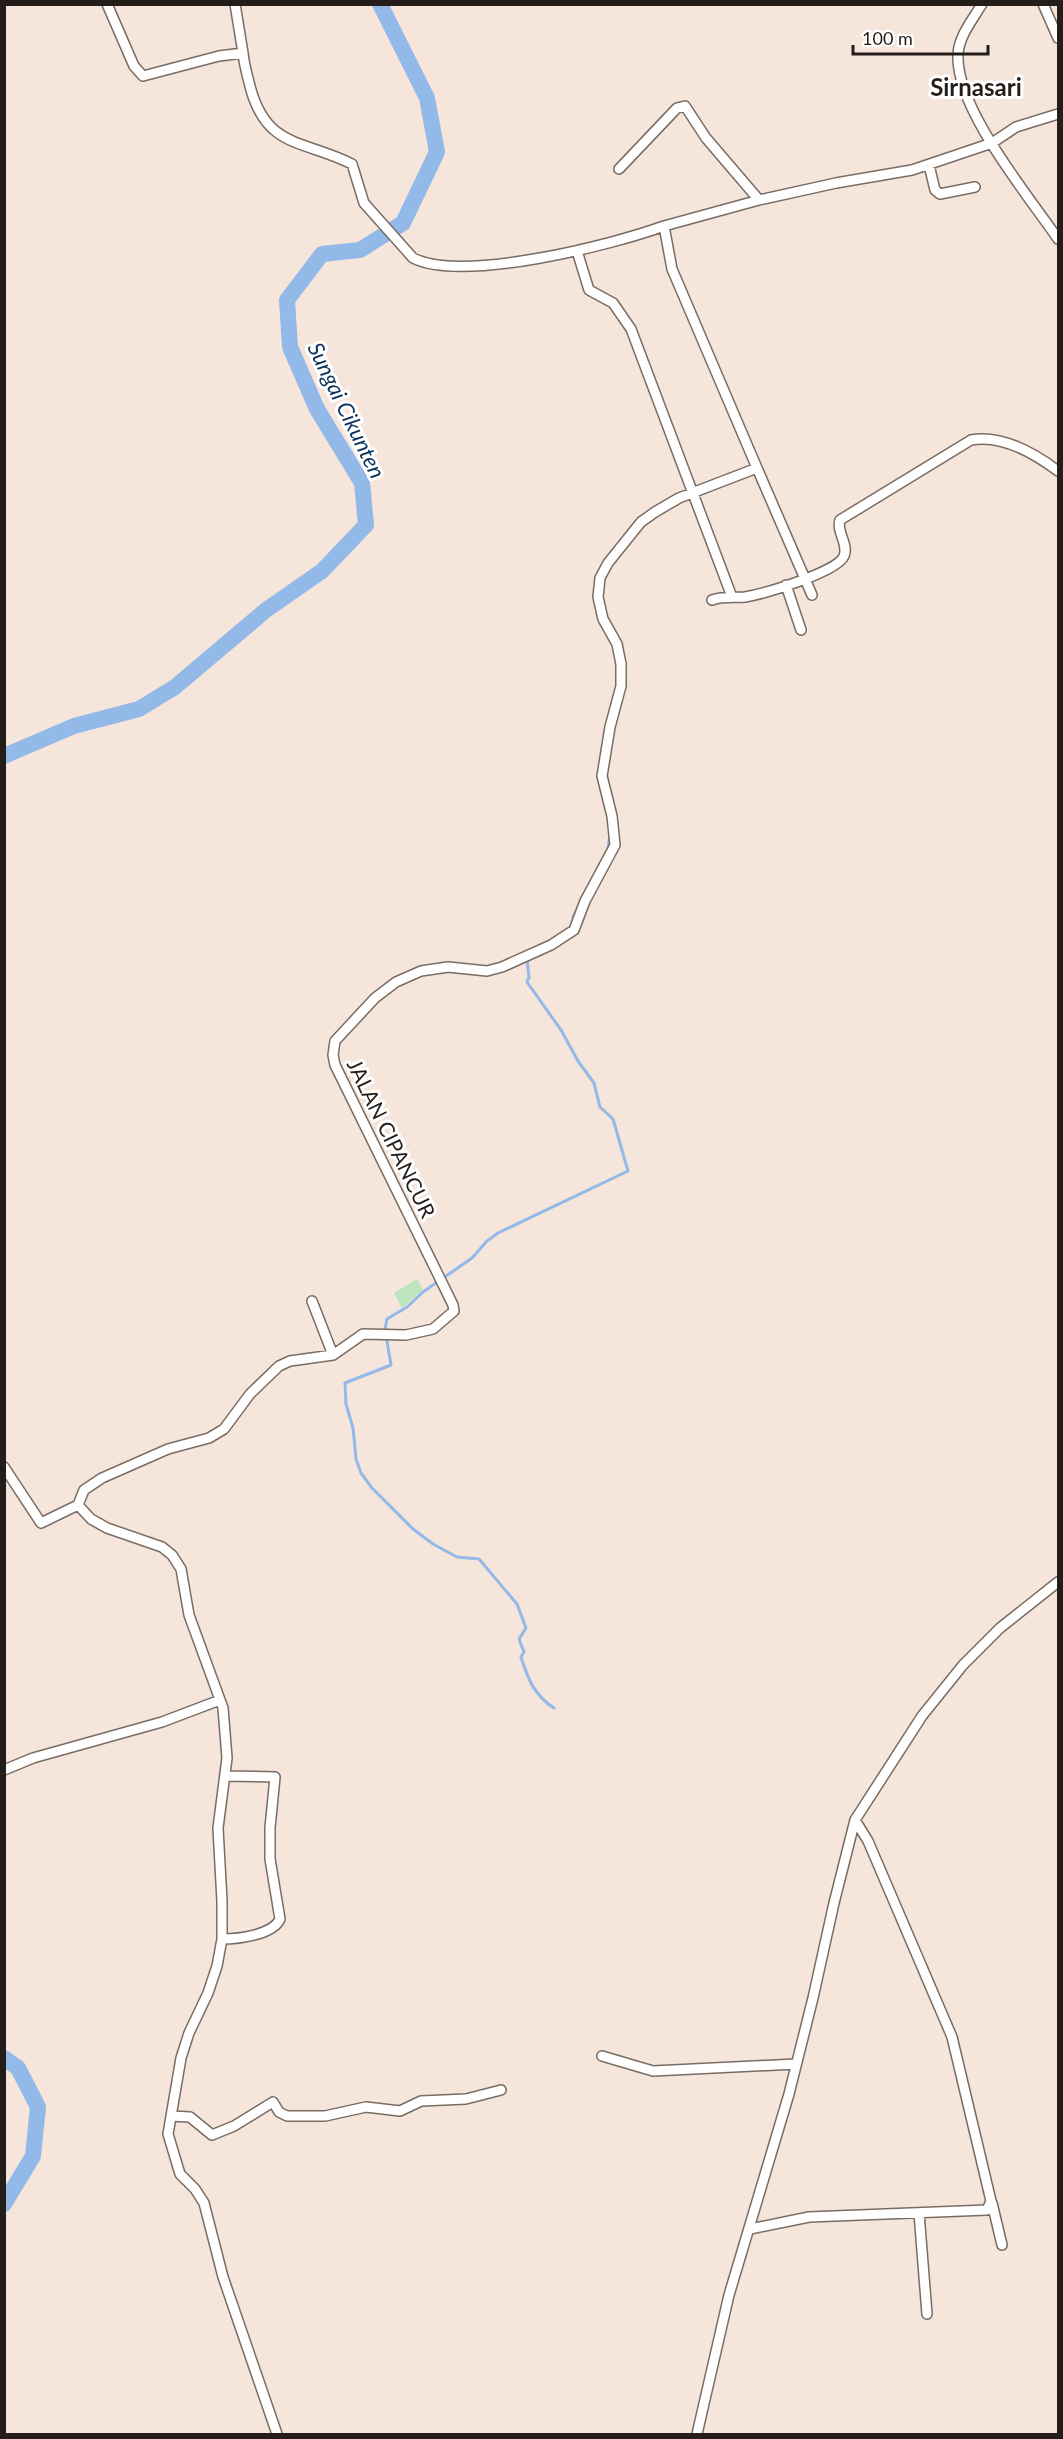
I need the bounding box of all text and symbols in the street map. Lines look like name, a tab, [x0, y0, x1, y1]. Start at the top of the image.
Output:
scale bar	[853, 18, 988, 56]
text: 100 m	[862, 27, 913, 49]
district label: Sirnasari	[930, 72, 1022, 101]
water label: Sungai Cikunten	[302, 337, 392, 483]
street label: JALAN CIPANCUR	[343, 1054, 442, 1222]

